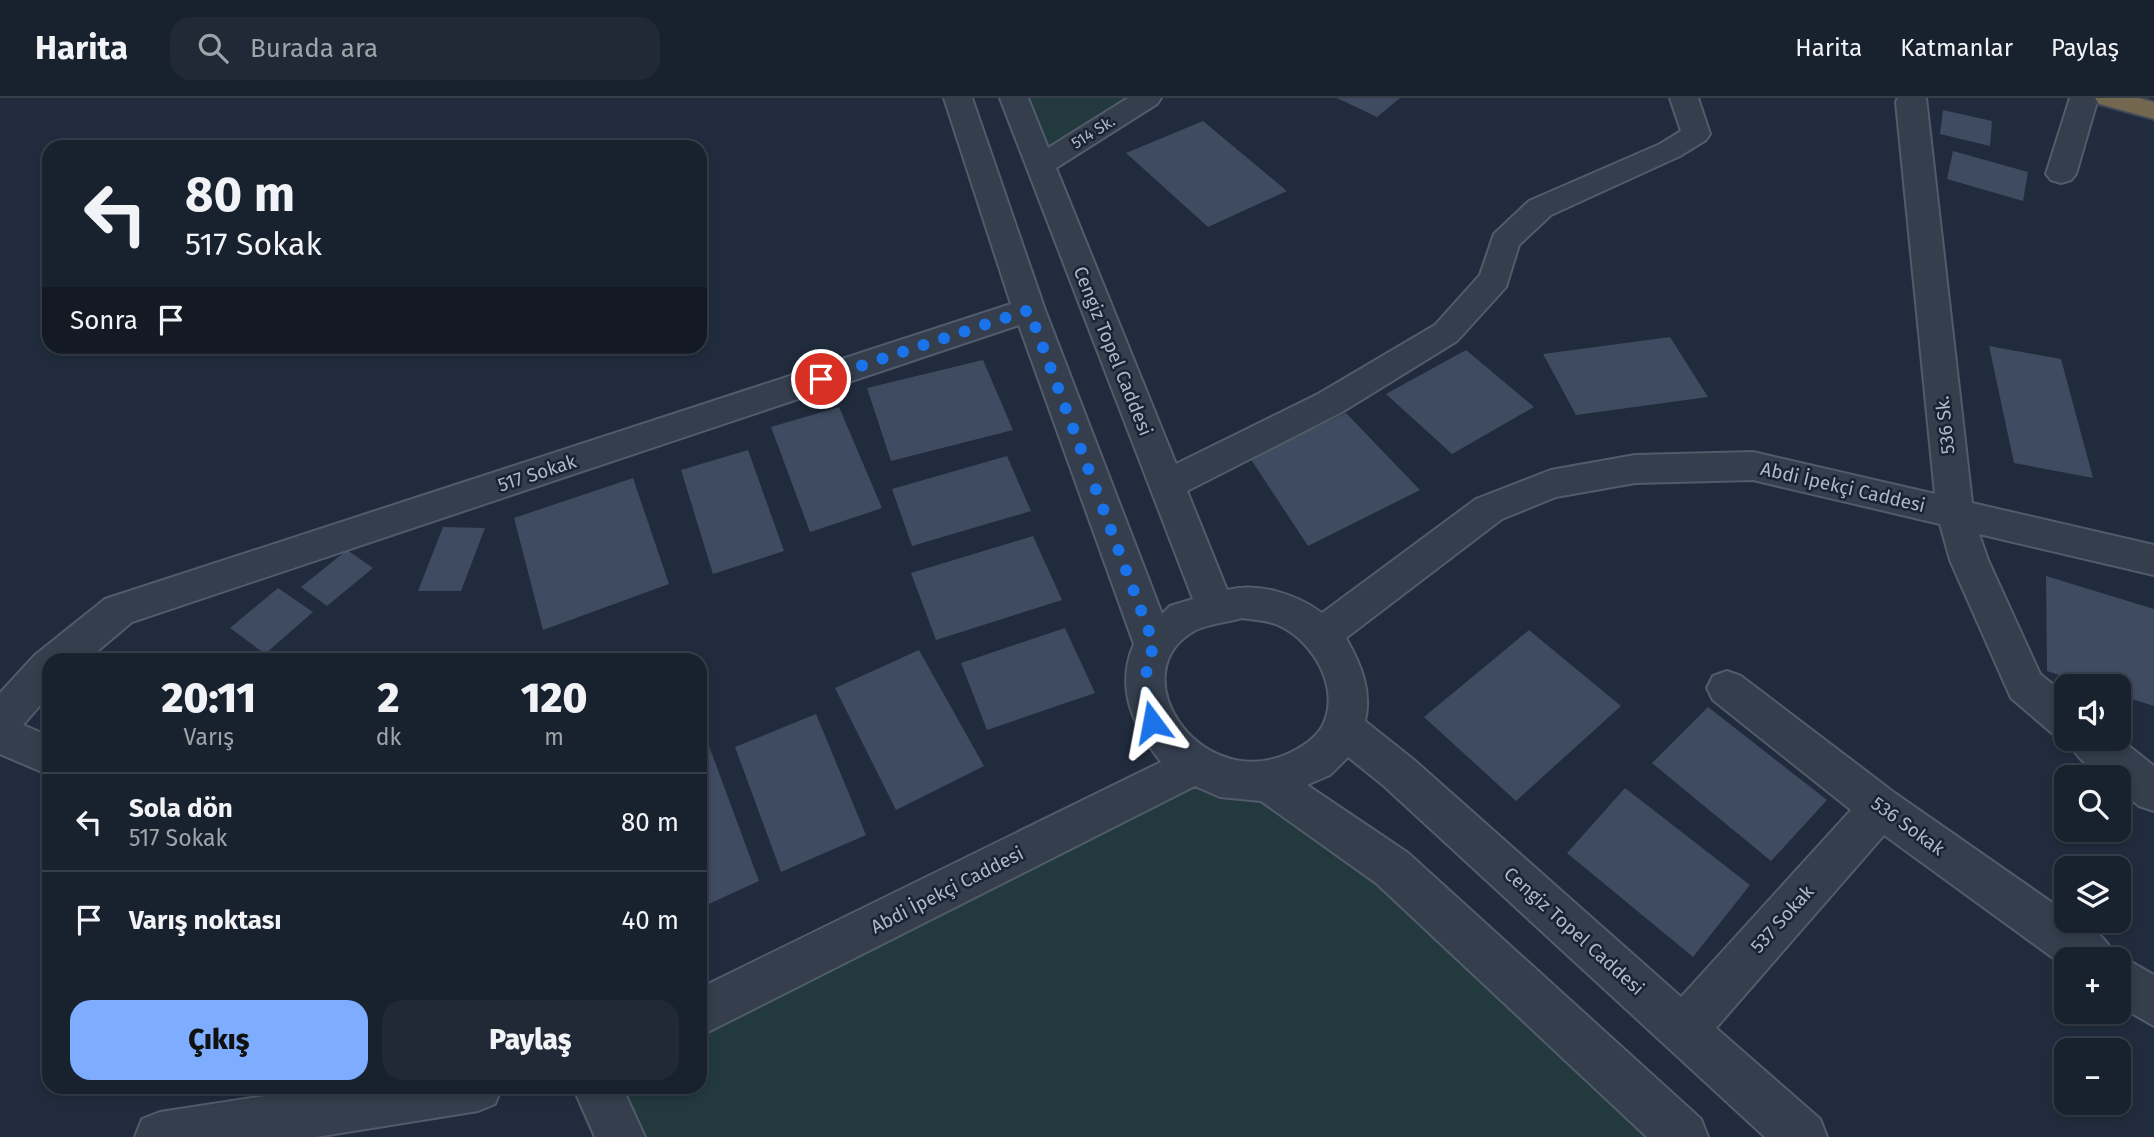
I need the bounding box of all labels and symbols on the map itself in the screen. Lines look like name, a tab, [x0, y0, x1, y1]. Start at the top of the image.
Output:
street label: 514 Sk.	[1068, 111, 1118, 153]
street label: Cengiz Topel Caddesi	[1069, 263, 1157, 439]
pin	[791, 349, 851, 409]
street label: 536 Sk.	[1930, 395, 1960, 455]
street label: 517 Sokak	[495, 449, 579, 496]
street label: Abdi İpekçi Caddesi	[1758, 457, 1928, 517]
position arrow	[1115, 685, 1189, 759]
street label: 536 Sokak	[1867, 792, 1949, 860]
street label: Abdi İpekçi Caddesi	[867, 842, 1027, 938]
street label: Cengiz Topel Caddesi	[1499, 862, 1649, 1000]
street label: 537 Sokak	[1746, 880, 1819, 958]

